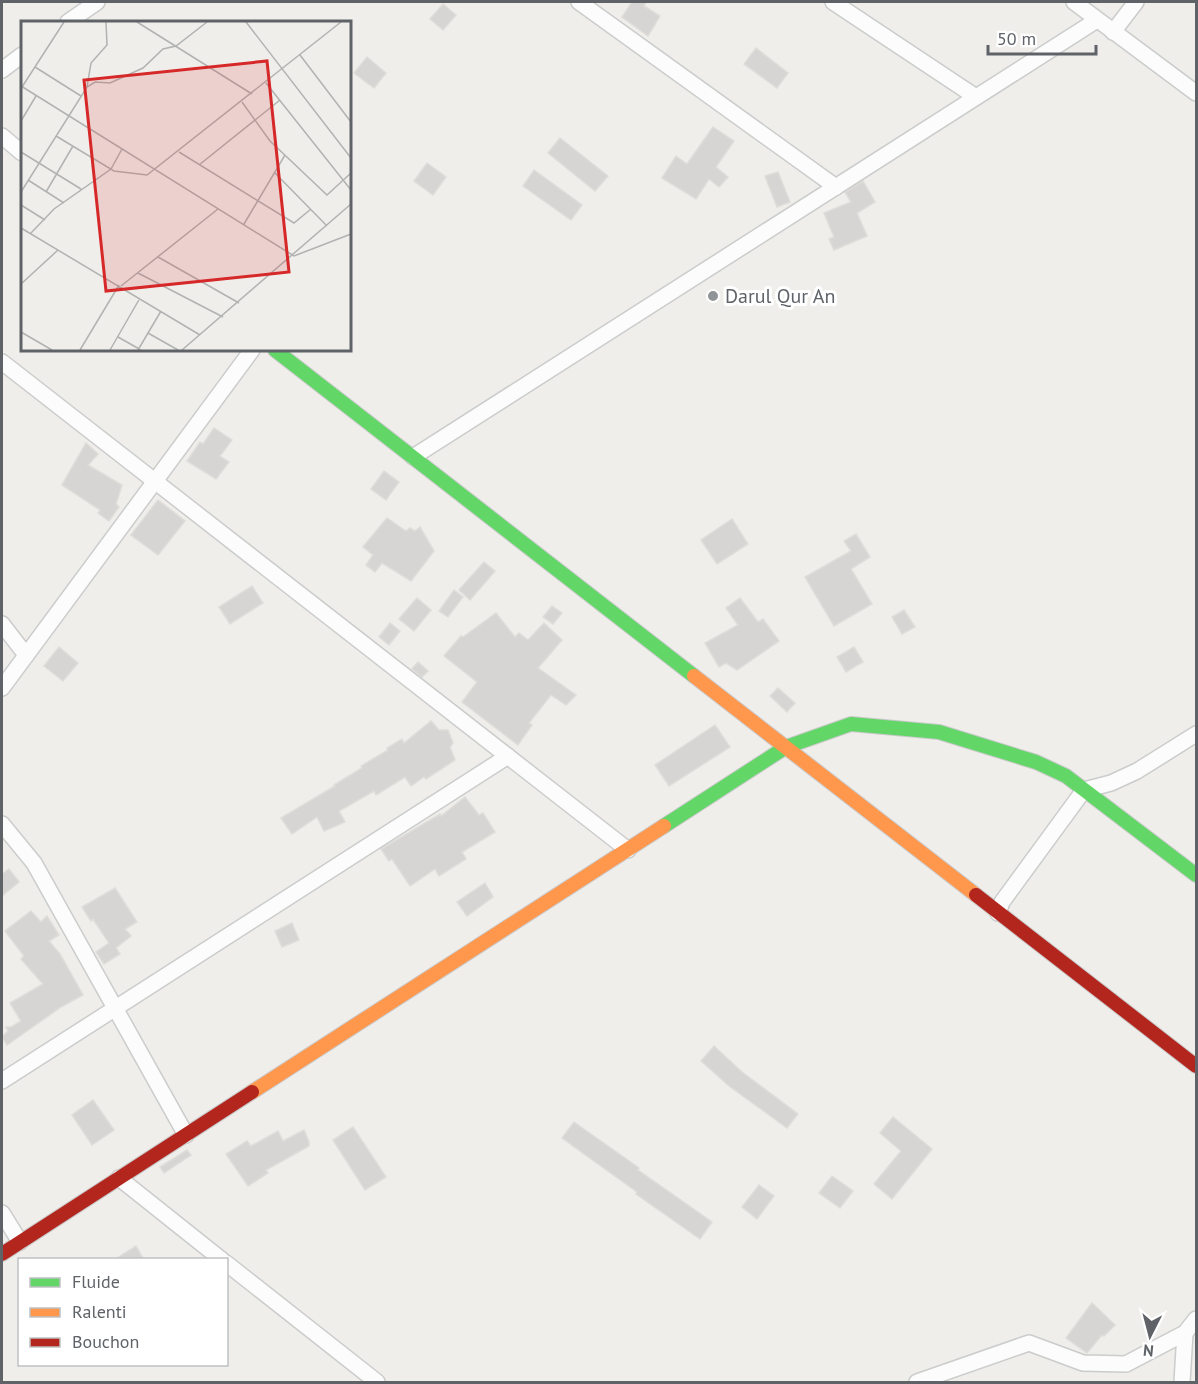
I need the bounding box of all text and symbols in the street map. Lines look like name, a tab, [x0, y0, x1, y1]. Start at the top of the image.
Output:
scale bar	[988, 18, 1096, 56]
inset map	[21, 21, 351, 351]
text: 50 m	[997, 27, 1036, 50]
place label: Darul Qur An	[725, 283, 835, 309]
marker: Darul Qur An	[706, 289, 720, 303]
legend	[18, 1258, 228, 1366]
text: Fluide	[72, 1270, 120, 1293]
text: Ralenti	[72, 1300, 127, 1323]
north arrow	[1120, 1306, 1180, 1366]
text: Bouchon	[72, 1330, 139, 1353]
text: N	[1142, 1340, 1155, 1361]

